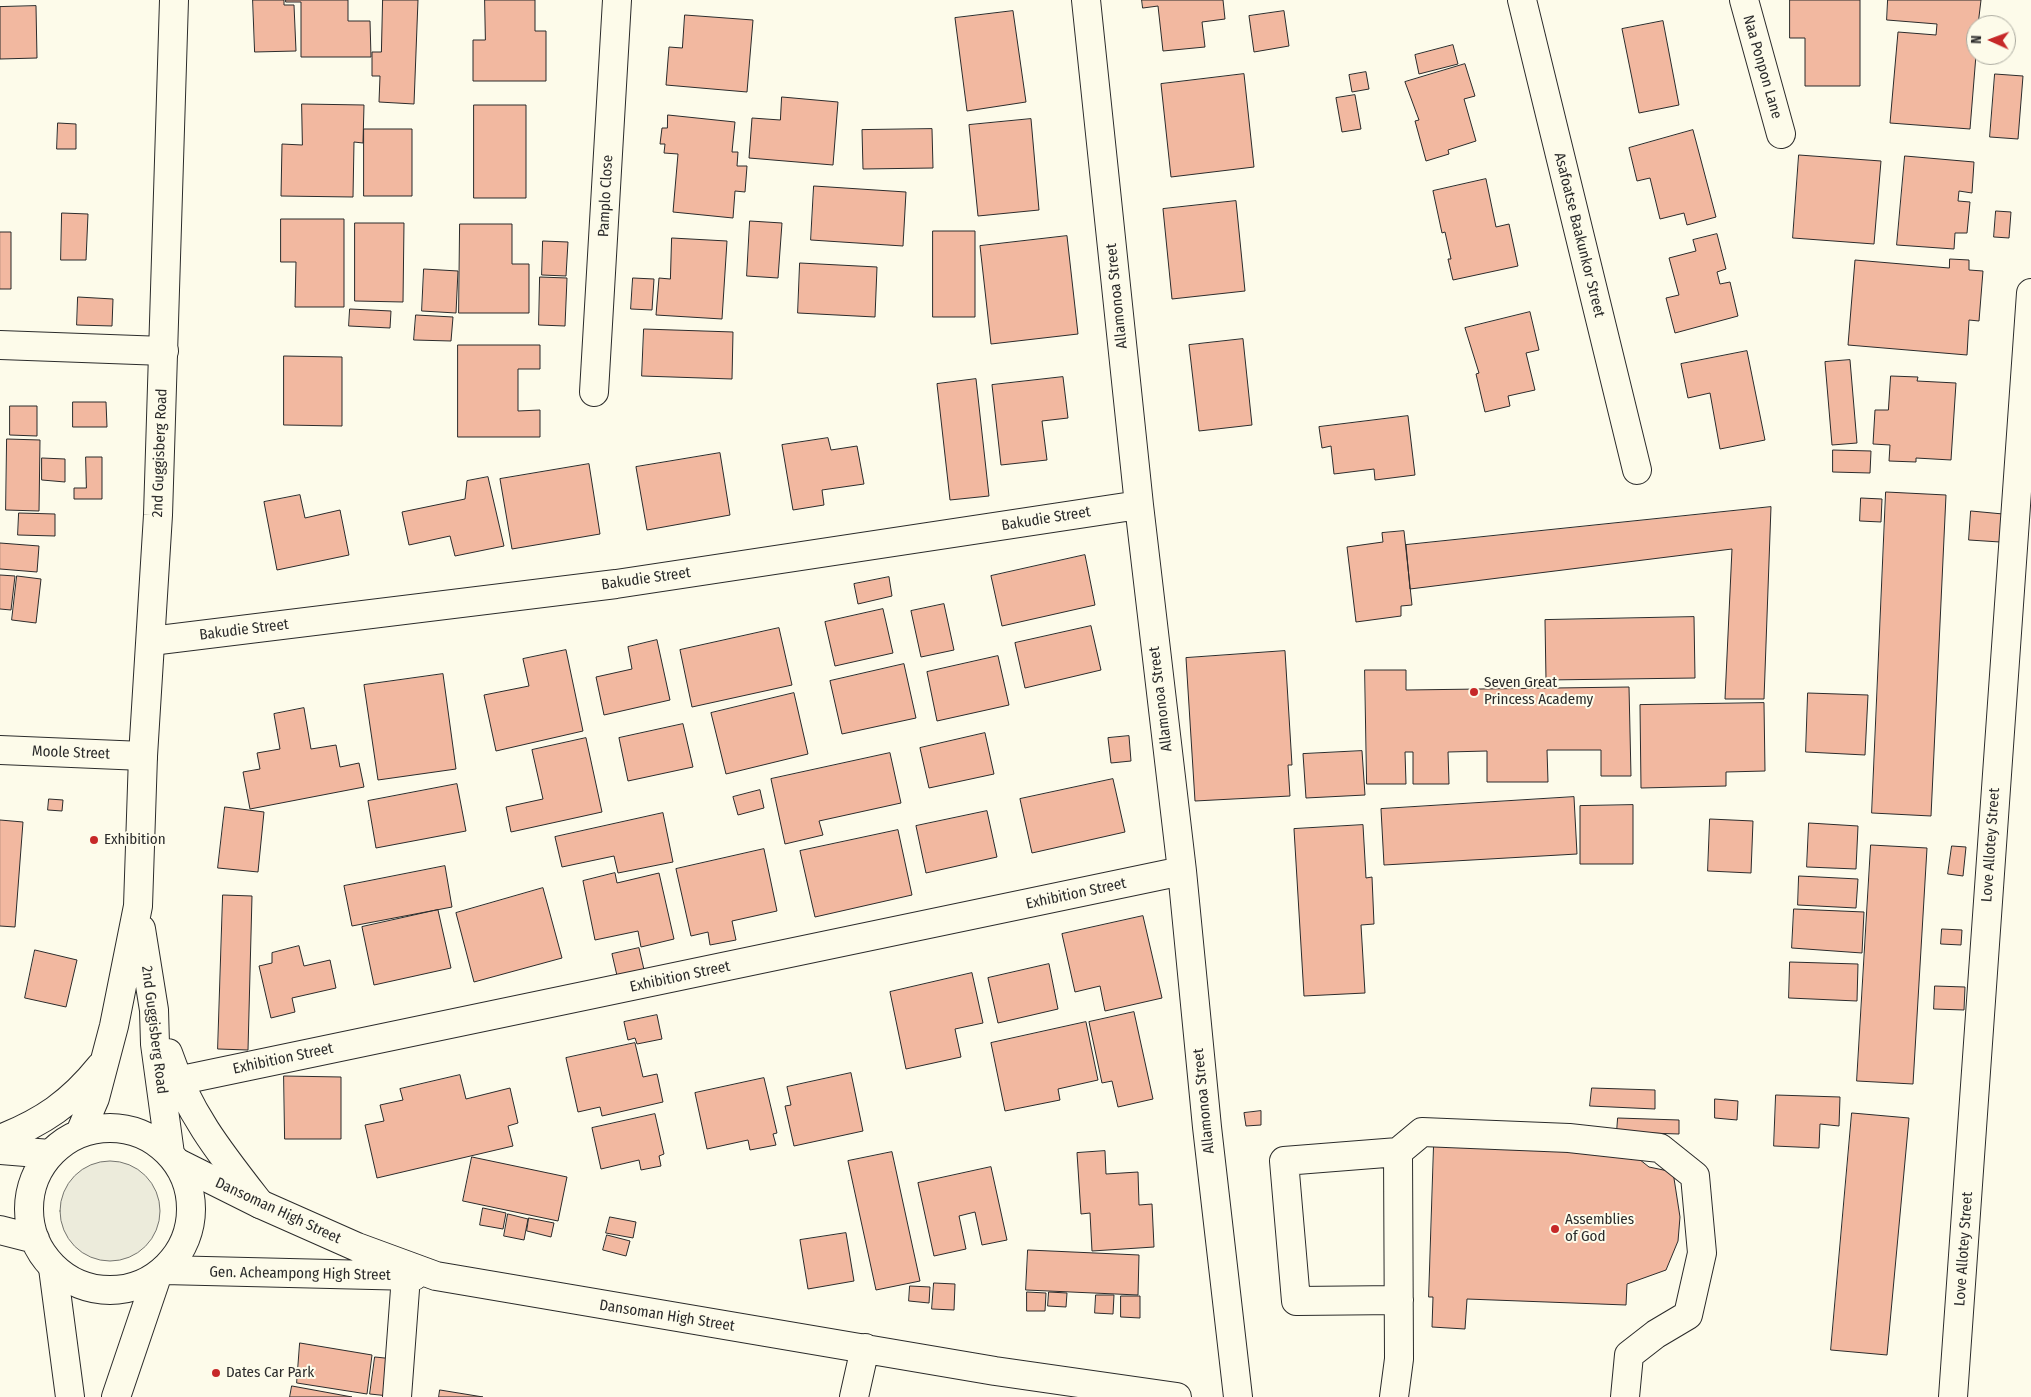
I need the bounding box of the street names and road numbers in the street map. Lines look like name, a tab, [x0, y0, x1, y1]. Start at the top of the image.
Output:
street label: Naa Ponpon Lane	[1739, 13, 1785, 121]
street label: Asafoatse Baakunkor Street	[1550, 151, 1608, 319]
street label: Pamplo Close	[595, 154, 617, 238]
street label: Allamonoa Street	[1103, 242, 1131, 350]
street label: 2nd Guggisberg Road	[149, 388, 171, 518]
street label: Bakudie Street	[1000, 503, 1092, 535]
street label: Bakudie Street	[600, 564, 692, 594]
street label: Bakudie Street	[198, 616, 290, 644]
street label: Allamonoa Street	[1146, 645, 1176, 753]
street label: Moole Street	[32, 743, 110, 763]
street label: Love Allotey Street	[1978, 787, 2004, 903]
street label: Exhibition Street	[1024, 875, 1128, 913]
street label: Exhibition Street	[628, 958, 732, 996]
street label: 2nd Guggisberg Road	[137, 965, 171, 1095]
street label: Exhibition Street	[231, 1040, 335, 1078]
street label: Allamonoa Street	[1190, 1047, 1218, 1155]
street label: Dansoman High Street	[212, 1174, 344, 1248]
street label: Love Allotey Street	[1951, 1191, 1977, 1307]
street label: Gen. Acheampong High Street	[209, 1263, 391, 1285]
street label: Dansoman High Street	[598, 1296, 736, 1336]

